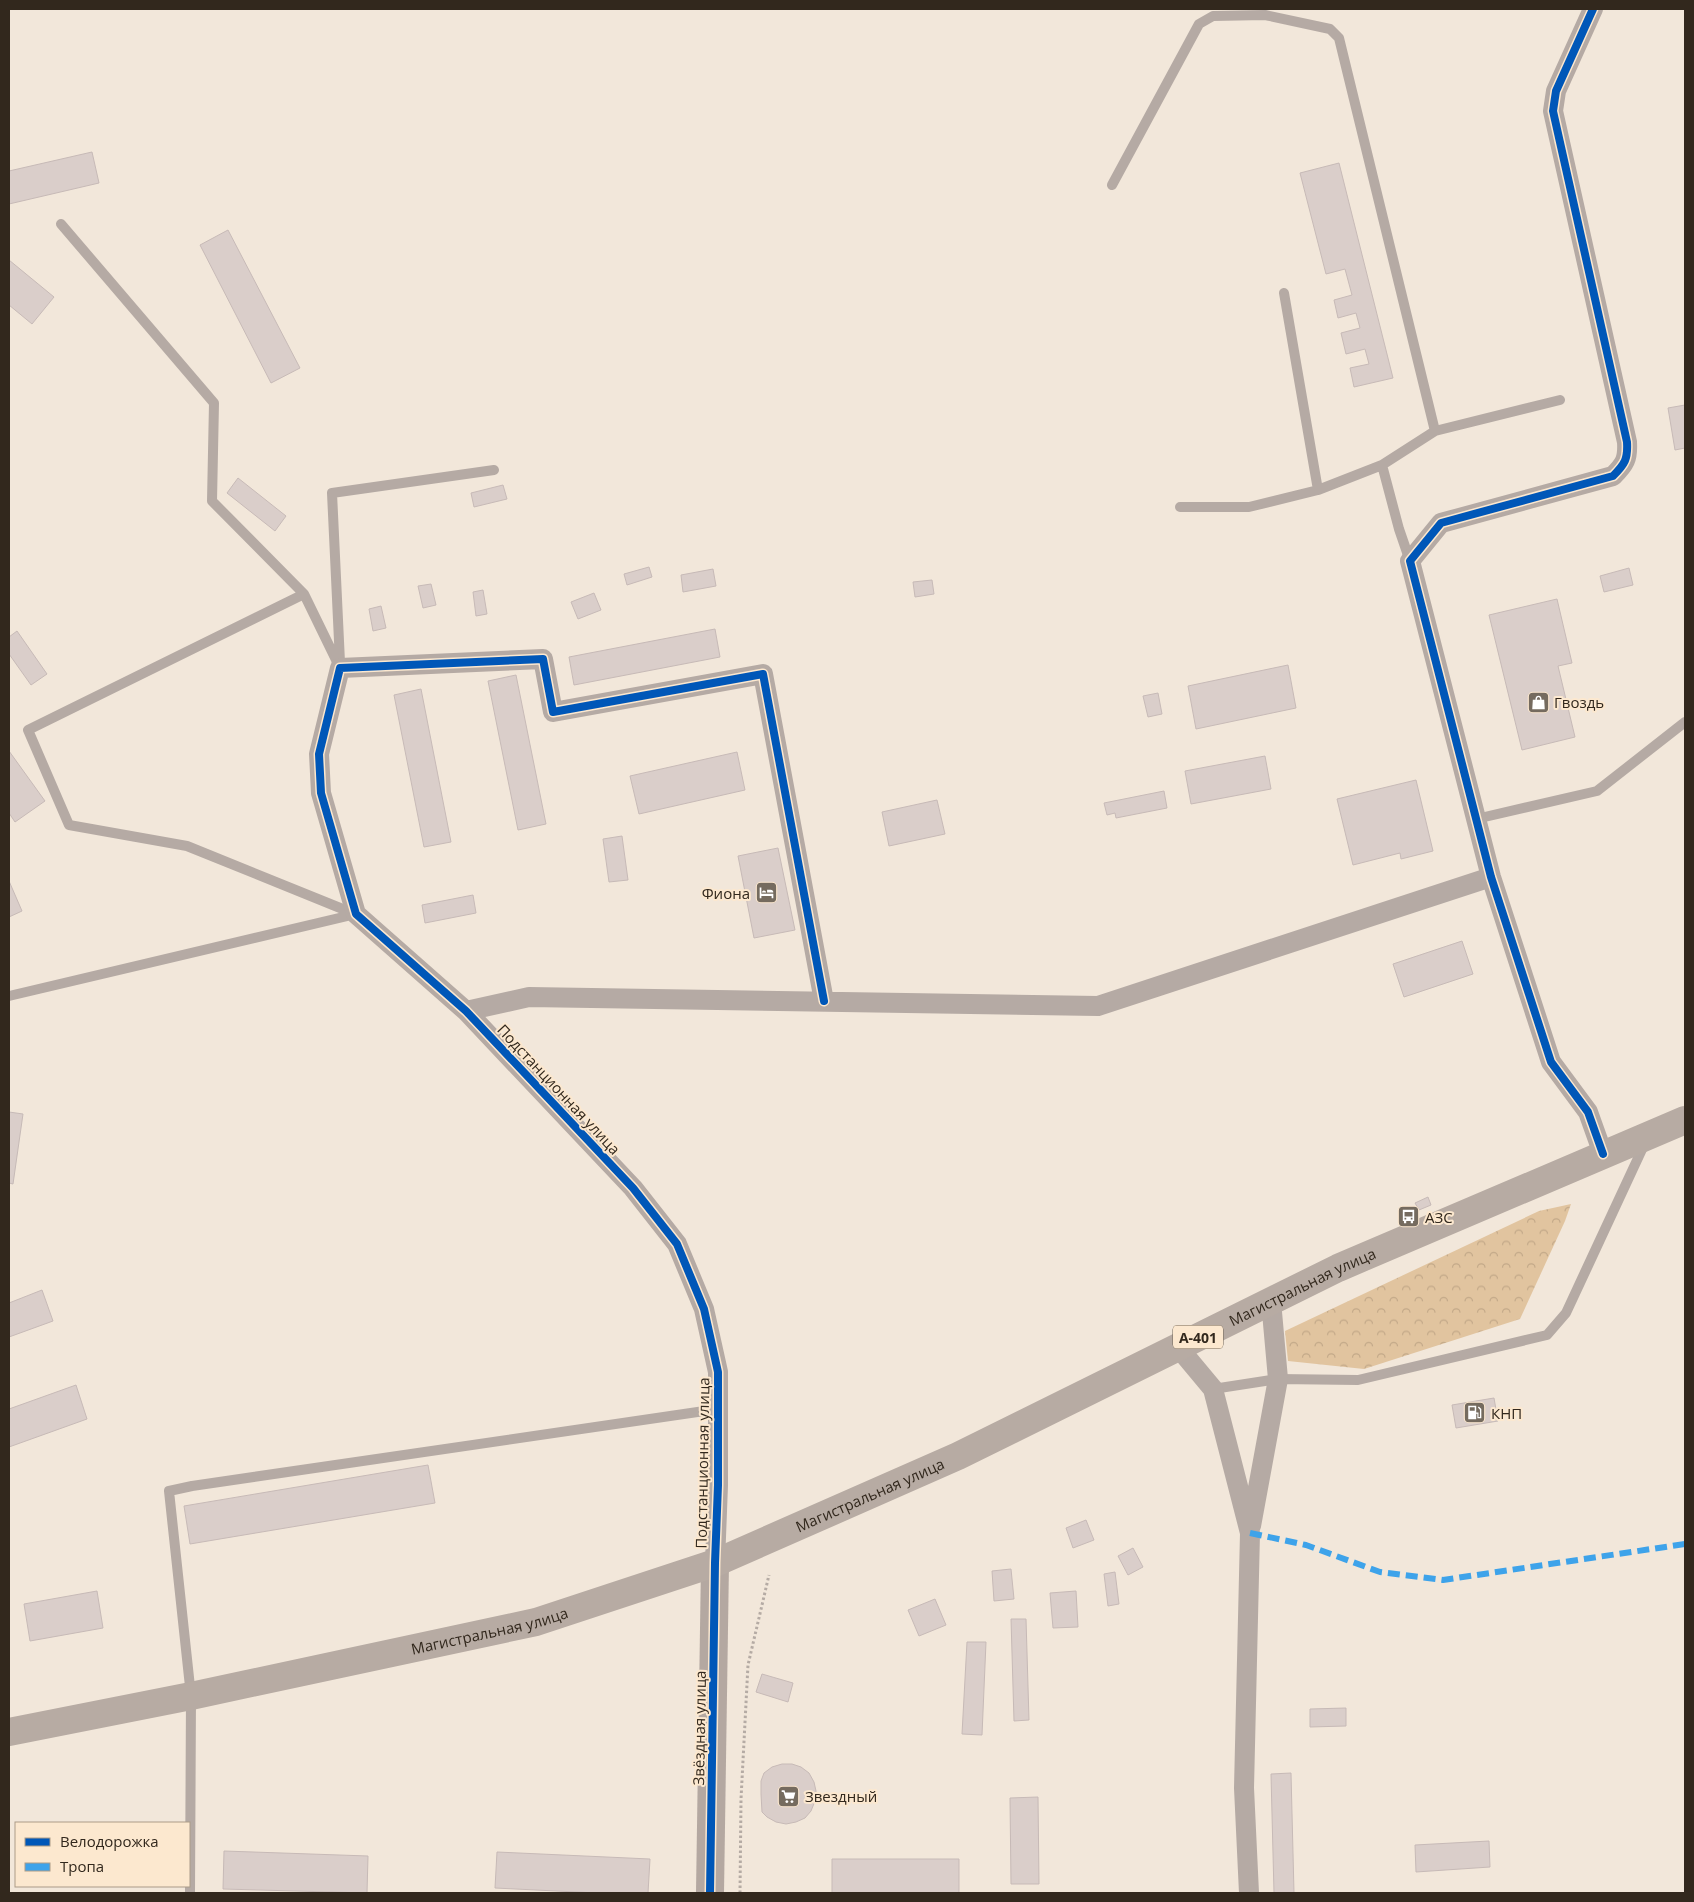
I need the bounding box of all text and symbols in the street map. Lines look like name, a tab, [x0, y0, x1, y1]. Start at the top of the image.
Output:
shop icon: Гвоздь	[1526, 690, 1550, 714]
place label: Гвоздь	[1554, 692, 1604, 712]
hotel icon: Фиона	[754, 881, 778, 905]
place label: Фиона	[702, 883, 750, 903]
street label: Подстанционная улица	[493, 1019, 625, 1159]
bus stop icon: АЗС	[1397, 1205, 1421, 1229]
place label: АЗС	[1425, 1207, 1453, 1227]
street label: Магистральная улица	[1225, 1243, 1379, 1330]
road number: А-401	[1173, 1325, 1223, 1348]
street label: Подстанционная улица	[691, 1377, 713, 1549]
fuel station icon: КНП	[1463, 1401, 1487, 1425]
place label: КНП	[1491, 1403, 1522, 1423]
street label: Магистральная улица	[792, 1453, 947, 1536]
street label: Магистральная улица	[409, 1602, 570, 1659]
street label: Звёздная улица	[688, 1670, 710, 1786]
supermarket icon: Звездный	[777, 1784, 801, 1808]
place label: Звездный	[805, 1786, 877, 1806]
legend	[15, 1822, 190, 1887]
text: Велодорожка	[60, 1831, 159, 1851]
text: Тропа	[60, 1856, 104, 1876]

